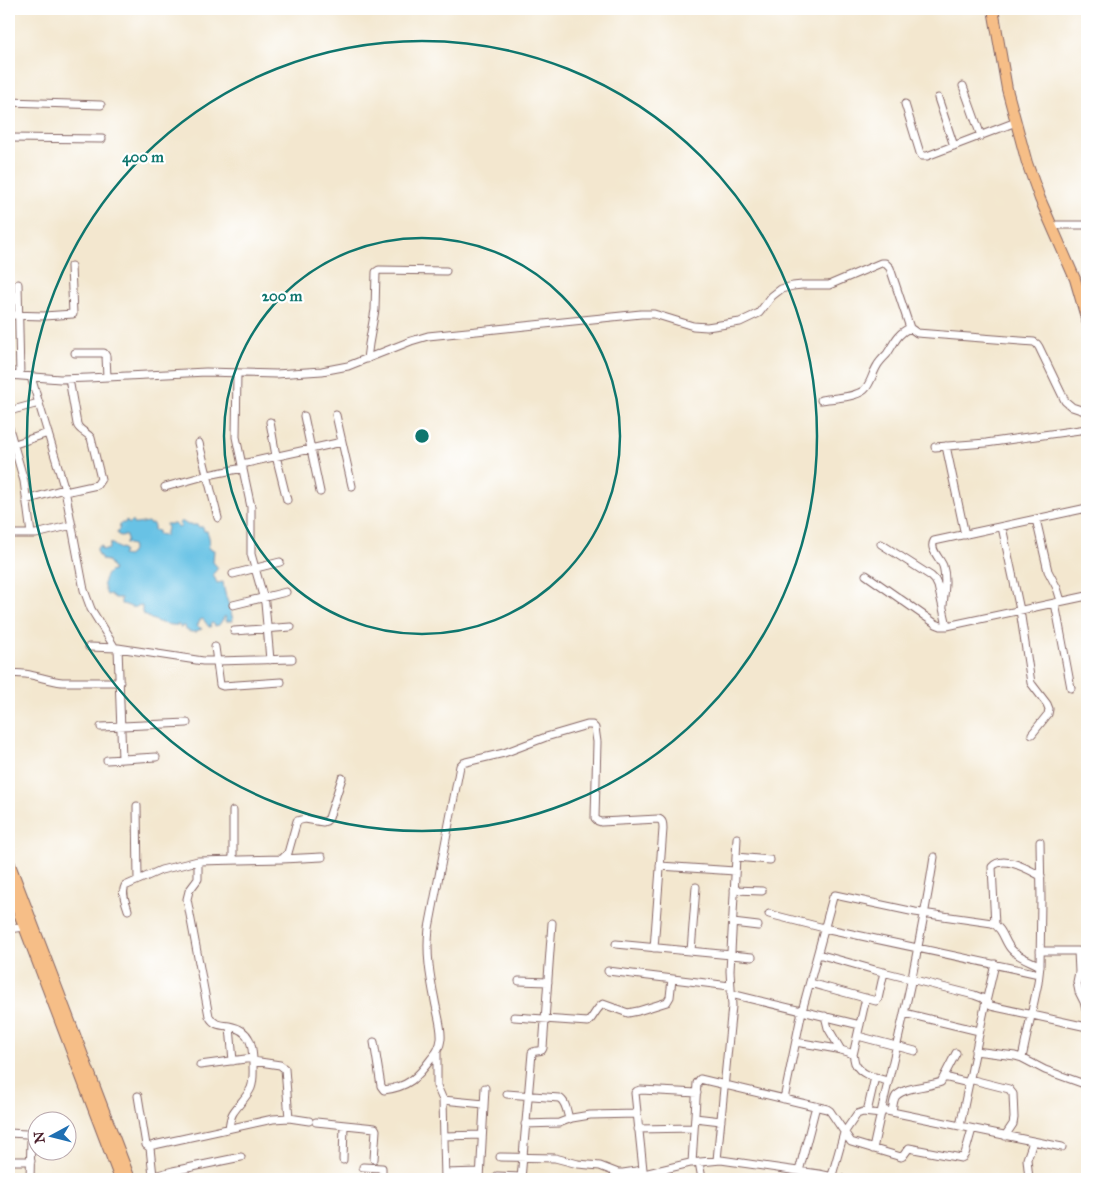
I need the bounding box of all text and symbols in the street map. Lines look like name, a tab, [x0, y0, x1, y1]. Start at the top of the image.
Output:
text: 400 m	[122, 148, 164, 167]
text: 200 m	[262, 287, 303, 305]
centre of rings	[413, 427, 431, 445]
north arrow	[28, 1110, 78, 1160]
text: N	[30, 1130, 49, 1144]

